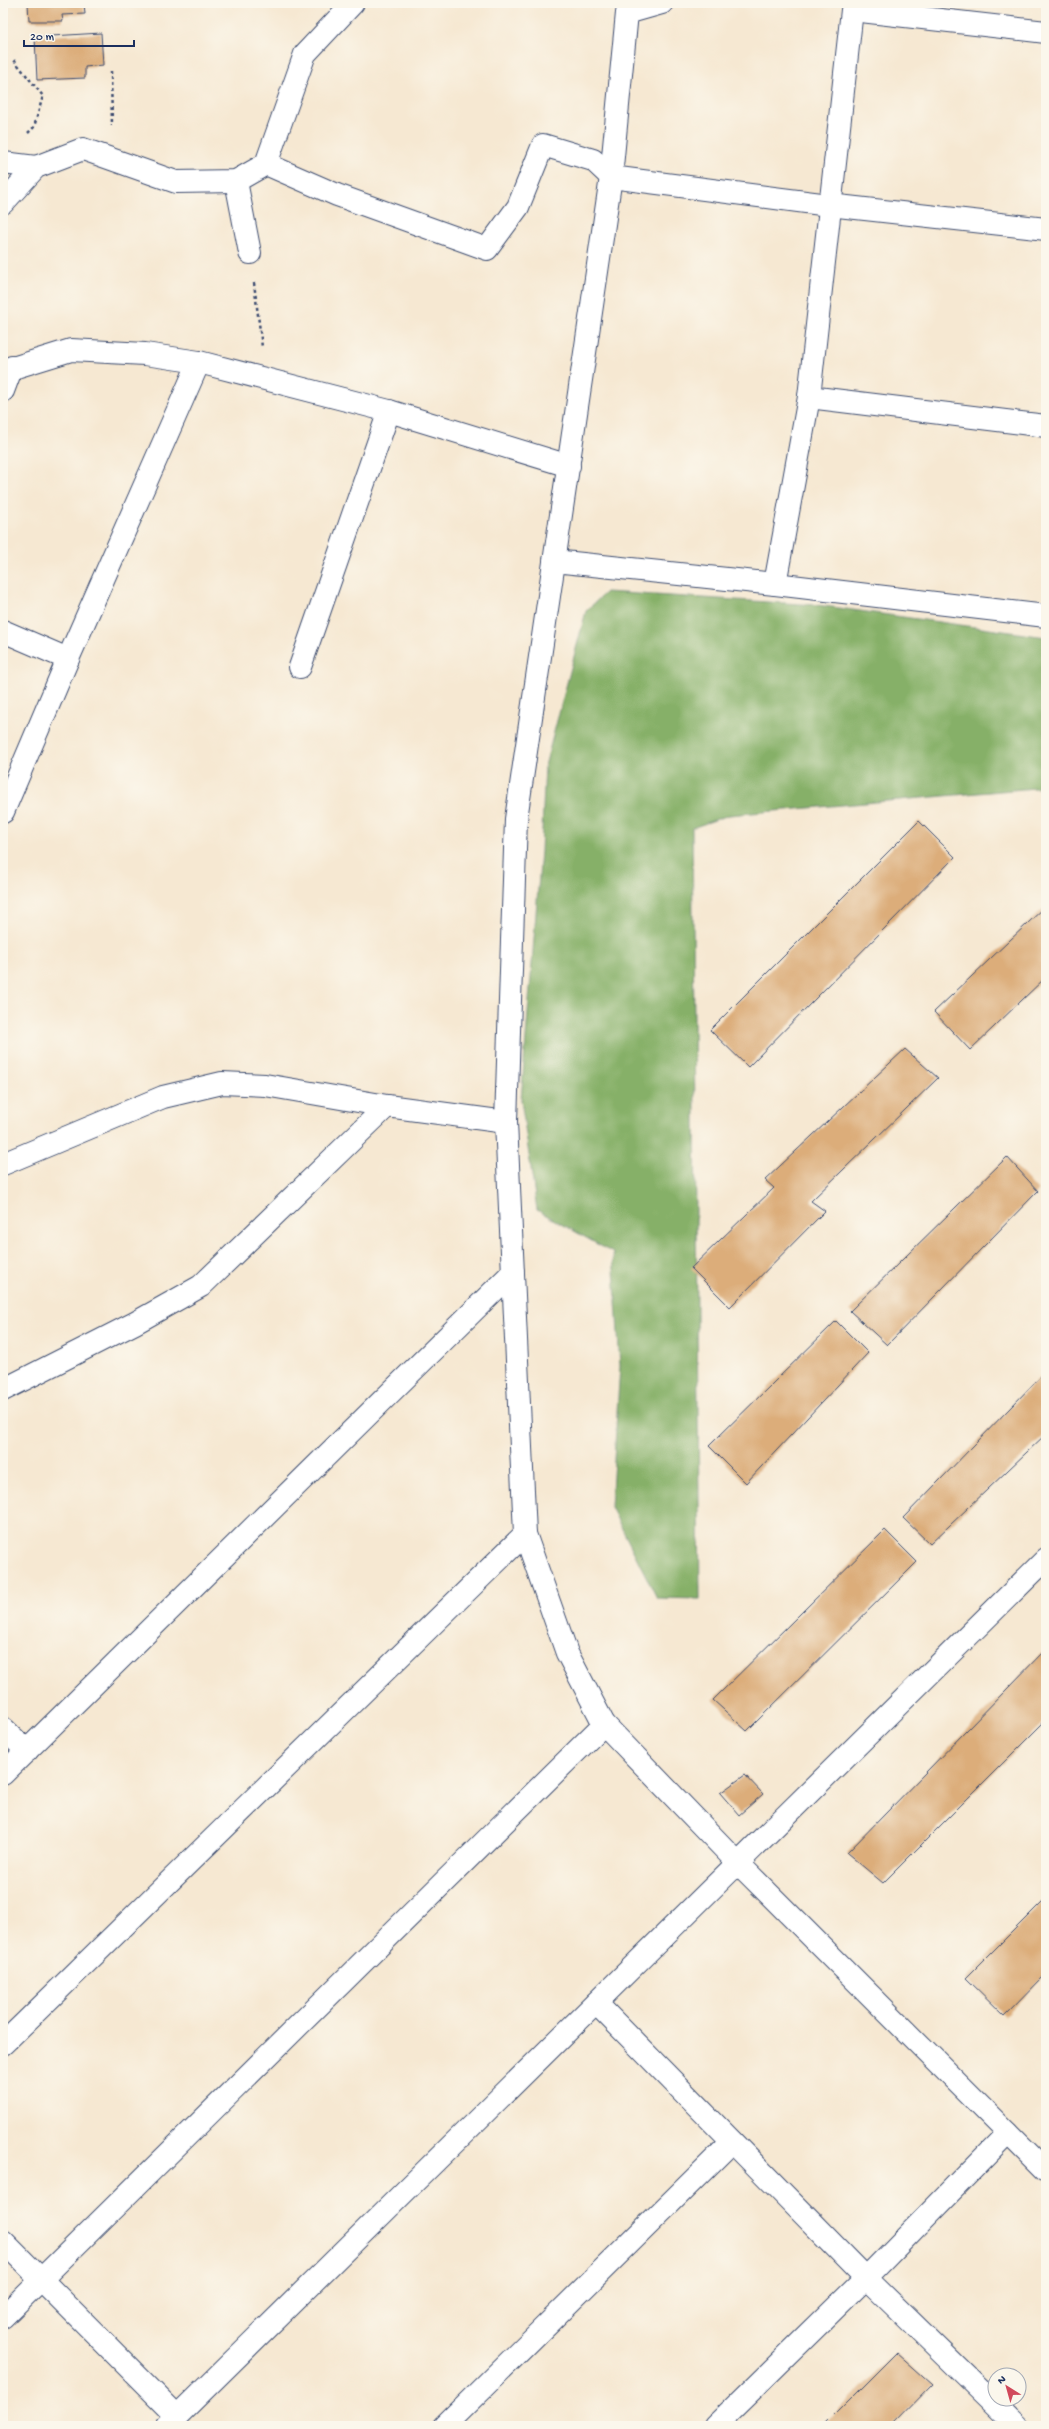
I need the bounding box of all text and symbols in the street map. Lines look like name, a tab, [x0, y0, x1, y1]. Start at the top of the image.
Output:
scale bar	[24, 22, 134, 48]
text: 20 m	[30, 31, 55, 45]
north arrow	[987, 2367, 1027, 2407]
text: N	[996, 2374, 1009, 2388]

